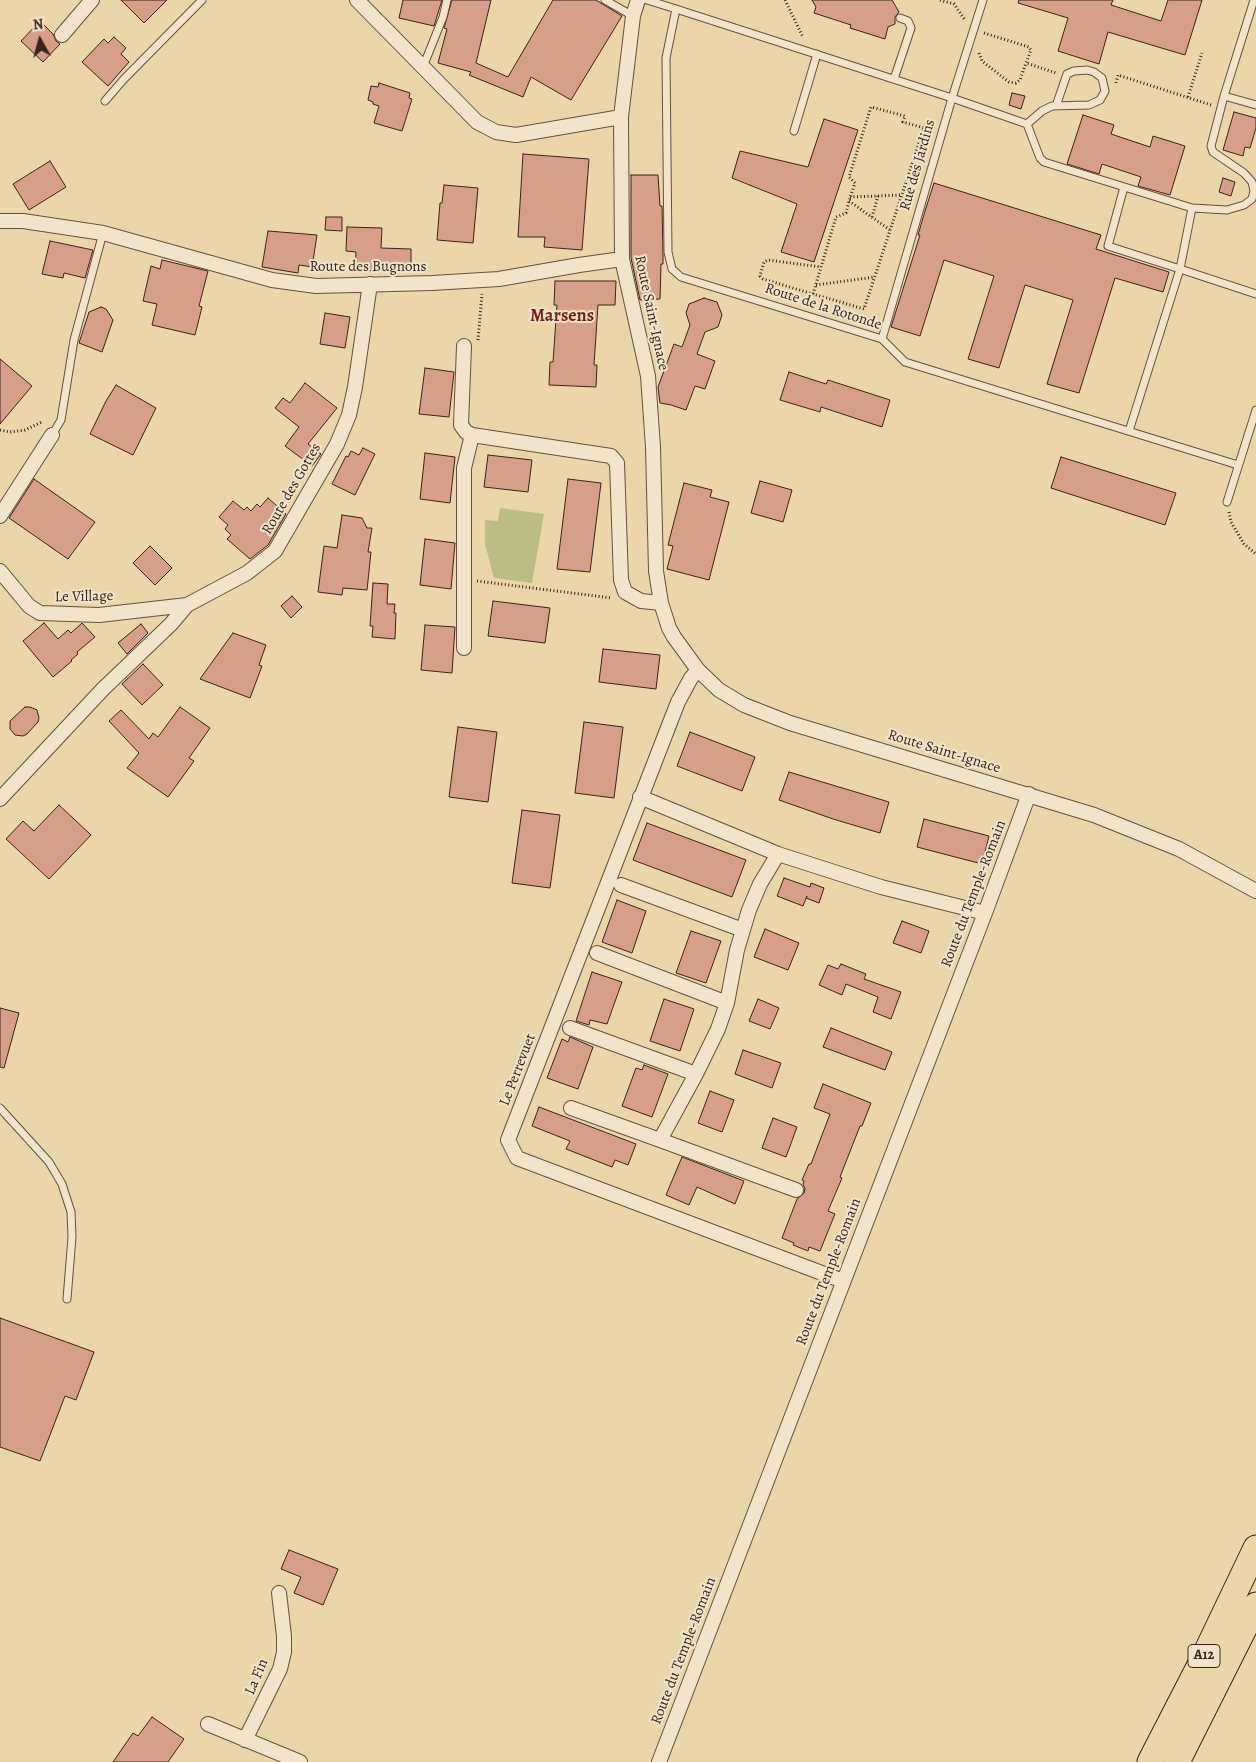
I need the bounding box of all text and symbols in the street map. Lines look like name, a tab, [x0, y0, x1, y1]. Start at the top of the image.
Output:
north arrow	[15, 15, 65, 65]
text: N	[32, 15, 44, 35]
street label: Rue des Jardins	[896, 117, 940, 213]
street label: Route Saint-Ignace	[630, 254, 672, 372]
street label: Route des Bugnons	[309, 258, 427, 276]
street label: Route de la Rotonde	[762, 280, 884, 334]
district label: Marsens	[530, 306, 594, 328]
street label: Route des Gottes	[259, 440, 325, 538]
street label: Le Village	[55, 587, 113, 607]
street label: Route Saint-Ignace	[885, 726, 1003, 778]
street label: Route du Temple-Romain	[938, 818, 1010, 970]
street label: Le Perrevuet	[496, 1031, 540, 1109]
street label: Route du Temple-Romain	[793, 1196, 865, 1348]
street label: Route du Temple-Romain	[648, 1575, 720, 1727]
road number: A12	[1188, 1644, 1220, 1668]
street label: La Fin	[241, 1656, 273, 1698]

